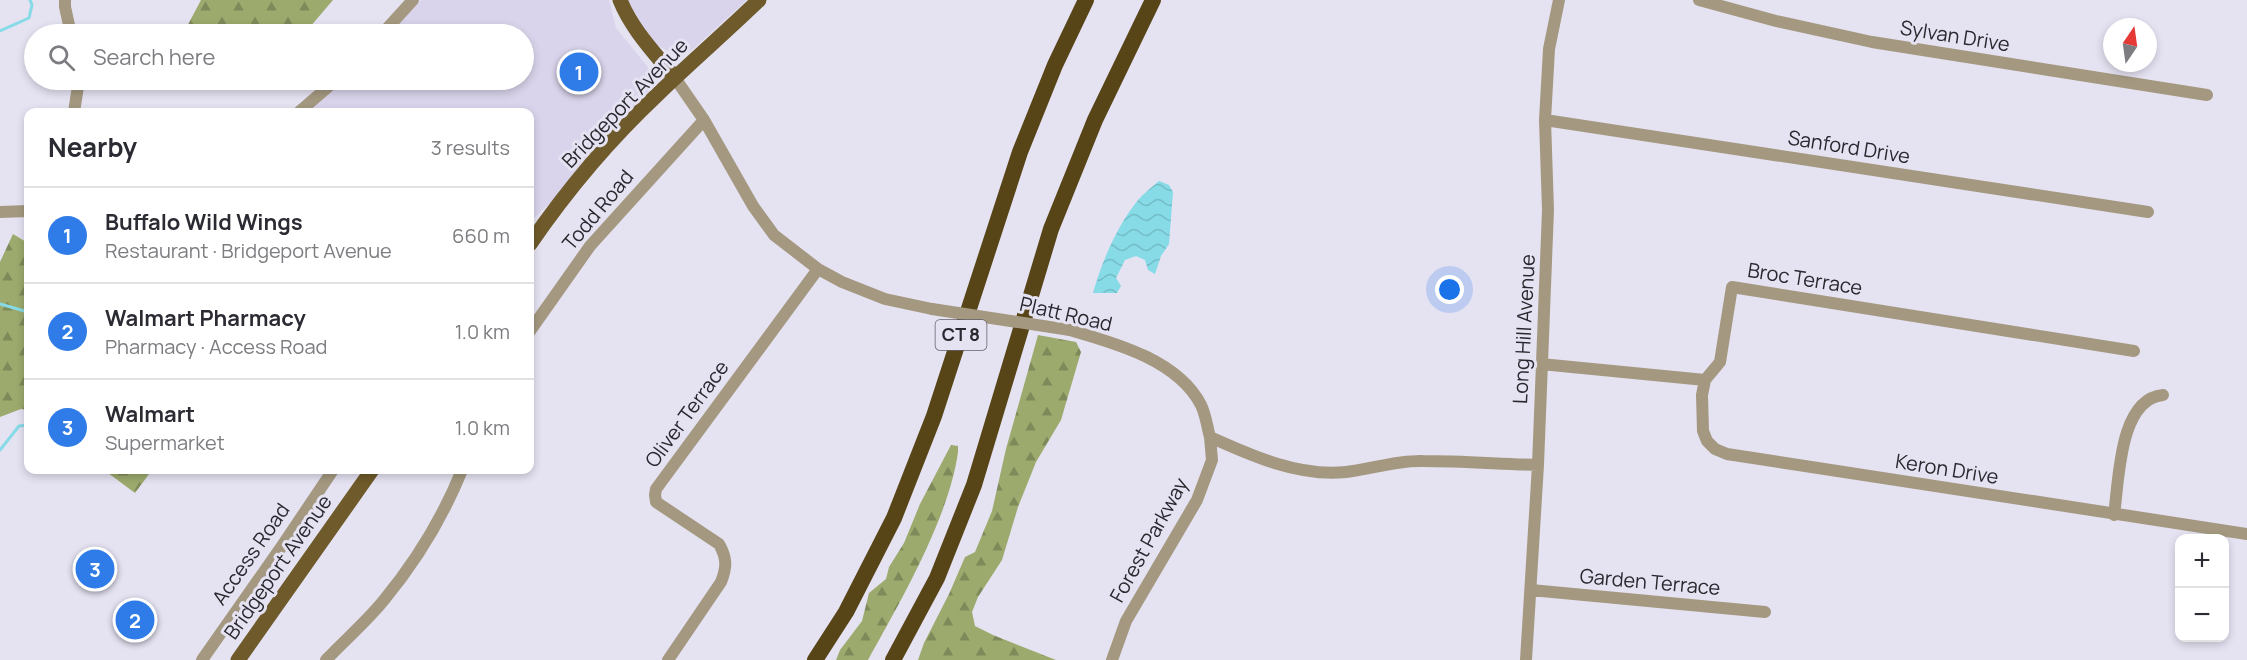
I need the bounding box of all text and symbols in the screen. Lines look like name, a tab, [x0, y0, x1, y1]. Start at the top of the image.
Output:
street label: Sylvan Drive	[1898, 14, 2012, 57]
north arrow	[2103, 18, 2157, 72]
search box	[24, 24, 534, 90]
street label: Bridgeport Avenue	[556, 32, 694, 173]
icon: search	[45, 41, 78, 74]
text: Search here	[93, 42, 215, 72]
pin: 1	[560, 50, 598, 94]
street label: Sanford Drive	[1786, 124, 1912, 169]
text: Nearby	[48, 129, 137, 165]
text: 3 results	[431, 134, 510, 161]
street label: Todd Road	[556, 164, 639, 256]
text: Buffalo Wild Wings	[105, 207, 303, 237]
text: 1	[63, 222, 72, 249]
text: 660 m	[452, 222, 510, 249]
text: Restaurant · Bridgeport Avenue	[105, 237, 392, 264]
street label: Long Hill Avenue	[1506, 253, 1541, 405]
street label: Broc Terrace	[1746, 256, 1864, 301]
your location	[1435, 275, 1464, 304]
street label: Platt Road	[1017, 290, 1115, 337]
text: Walmart Pharmacy	[105, 303, 306, 333]
text: 2	[62, 318, 73, 345]
text: 1.0 km	[455, 318, 510, 345]
road number: CT 8	[936, 320, 986, 350]
text: Pharmacy · Access Road	[105, 333, 327, 360]
street label: Oliver Terrace	[639, 355, 735, 473]
text: Walmart	[105, 399, 195, 429]
text: 3	[62, 414, 73, 441]
text: 1.0 km	[455, 414, 510, 441]
text: Supermarket	[105, 429, 225, 456]
street label: Keron Drive	[1893, 447, 2001, 490]
street label: Forest Parkway	[1103, 472, 1194, 607]
street label: Bridgeport Avenue	[218, 489, 338, 644]
street label: Access Road	[206, 498, 296, 610]
map controls	[2175, 534, 2229, 642]
button: +	[2175, 534, 2229, 588]
pin: 3	[76, 546, 115, 592]
street label: Garden Terrace	[1579, 562, 1721, 601]
button: −	[2175, 588, 2229, 642]
pin: 2	[116, 598, 154, 642]

